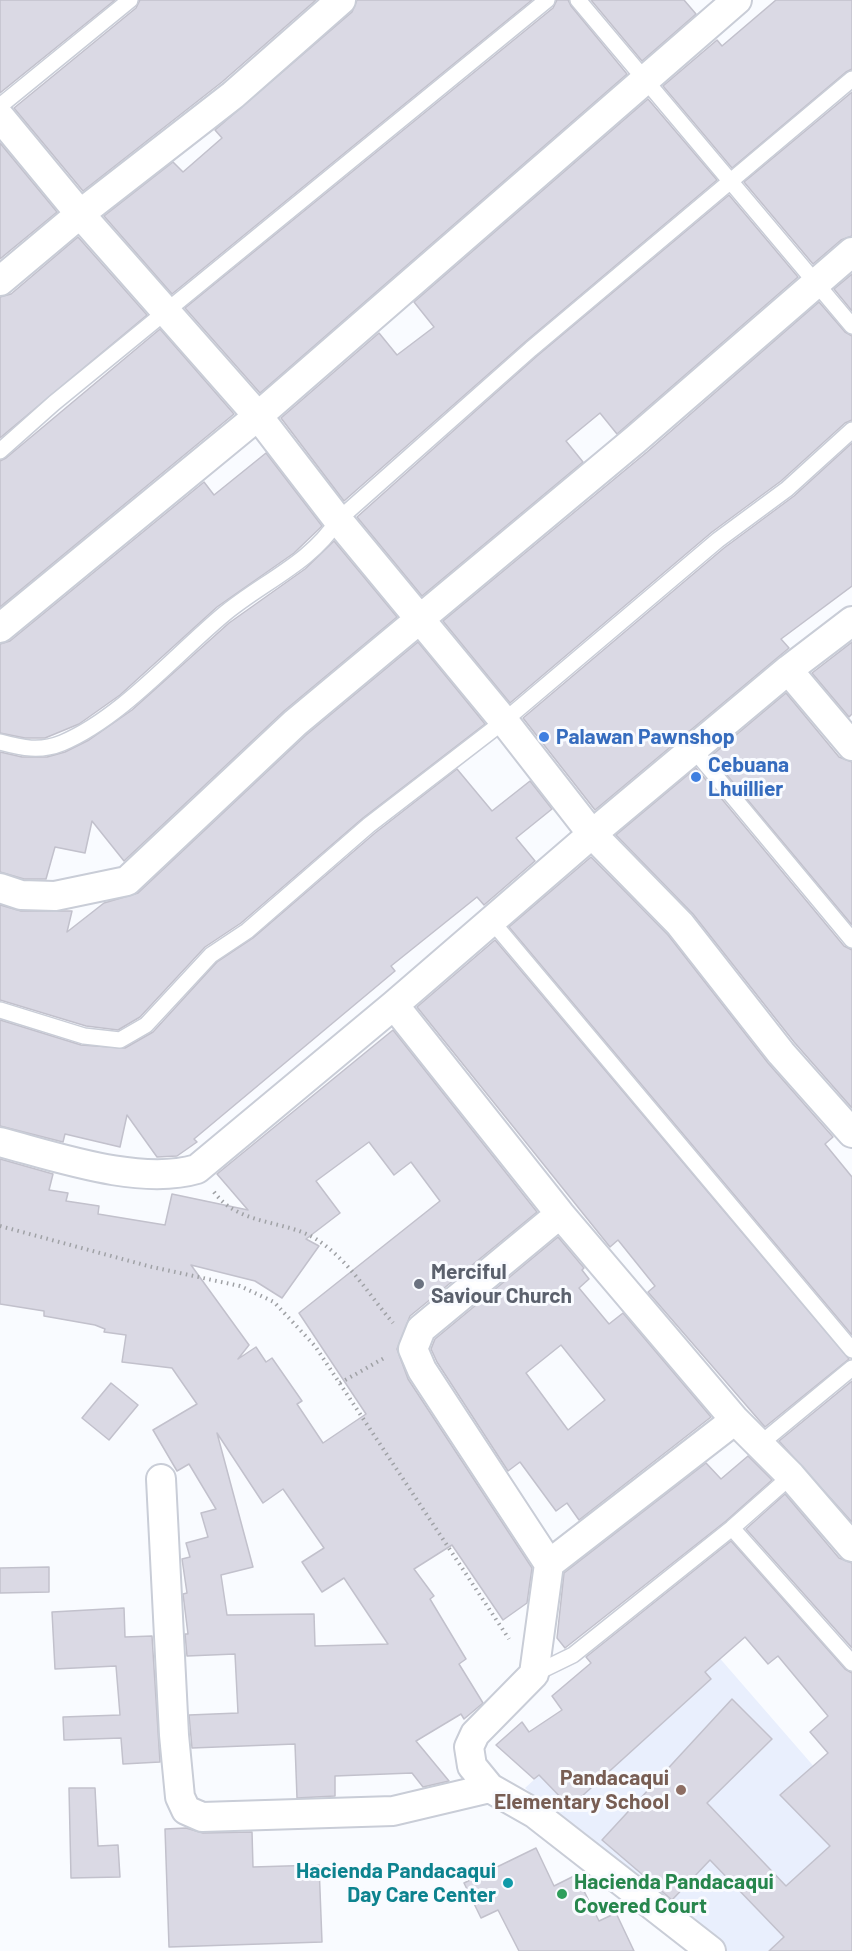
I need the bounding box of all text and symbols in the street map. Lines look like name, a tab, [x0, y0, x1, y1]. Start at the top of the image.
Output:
place label: Palawan Pawnshop	[556, 724, 735, 750]
marker: Palawan Pawnshop	[537, 730, 551, 744]
place label: Cebuana Lhuillier	[708, 752, 789, 802]
marker: Cebuana Lhuillier	[689, 770, 703, 784]
place label: Merciful Saviour Church	[431, 1259, 572, 1309]
marker: Merciful Saviour Church	[412, 1277, 426, 1291]
place label: Pandacaqui Elementary School	[494, 1765, 669, 1815]
marker: Pandacaqui Elementary School	[674, 1783, 688, 1797]
place label: Hacienda Pandacaqui Day Care Center	[296, 1858, 496, 1908]
place label: Hacienda Pandacaqui Covered Court	[574, 1869, 774, 1919]
marker: Hacienda Pandacaqui Day Care Center	[501, 1876, 515, 1890]
marker: Hacienda Pandacaqui Covered Court	[555, 1887, 569, 1901]

